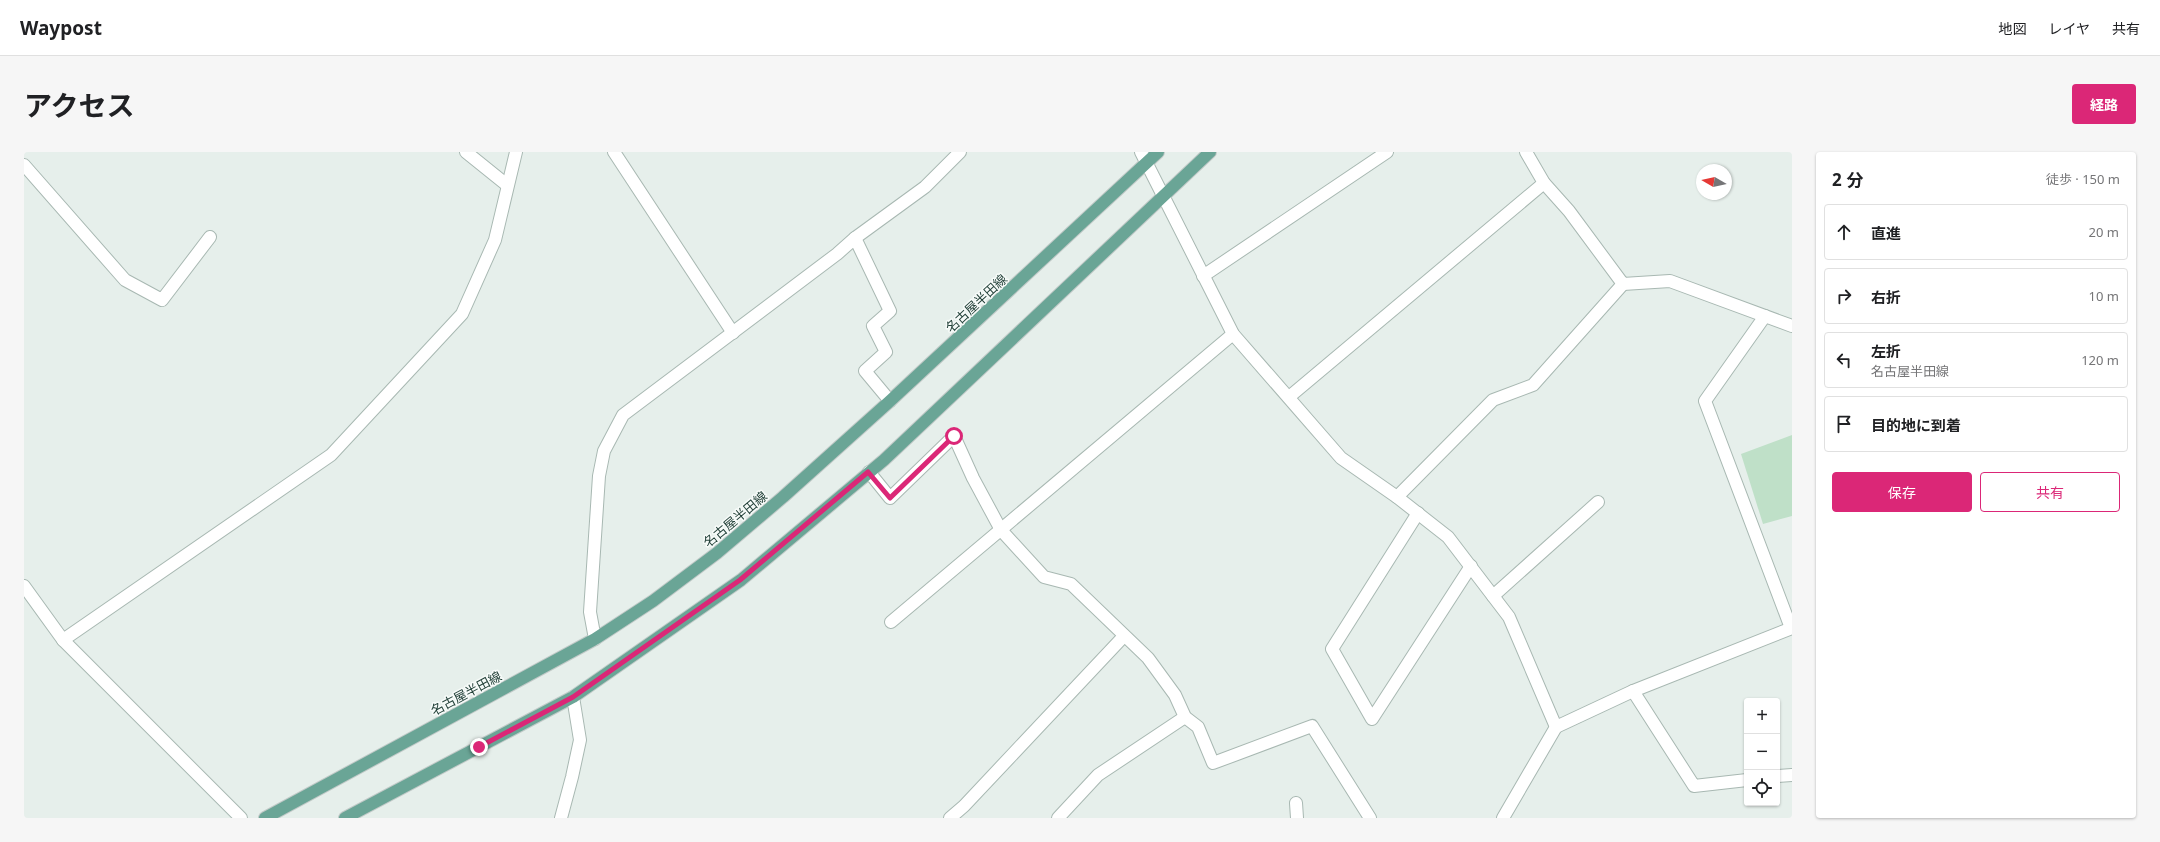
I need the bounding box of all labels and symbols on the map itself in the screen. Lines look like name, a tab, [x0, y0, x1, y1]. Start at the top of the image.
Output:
north arrow	[1696, 164, 1732, 200]
street label: 名古屋半田線	[941, 270, 1011, 336]
route start	[945, 427, 963, 445]
street label: 名古屋半田線	[699, 487, 771, 551]
street label: 名古屋半田線	[427, 667, 505, 719]
route end	[470, 738, 488, 756]

